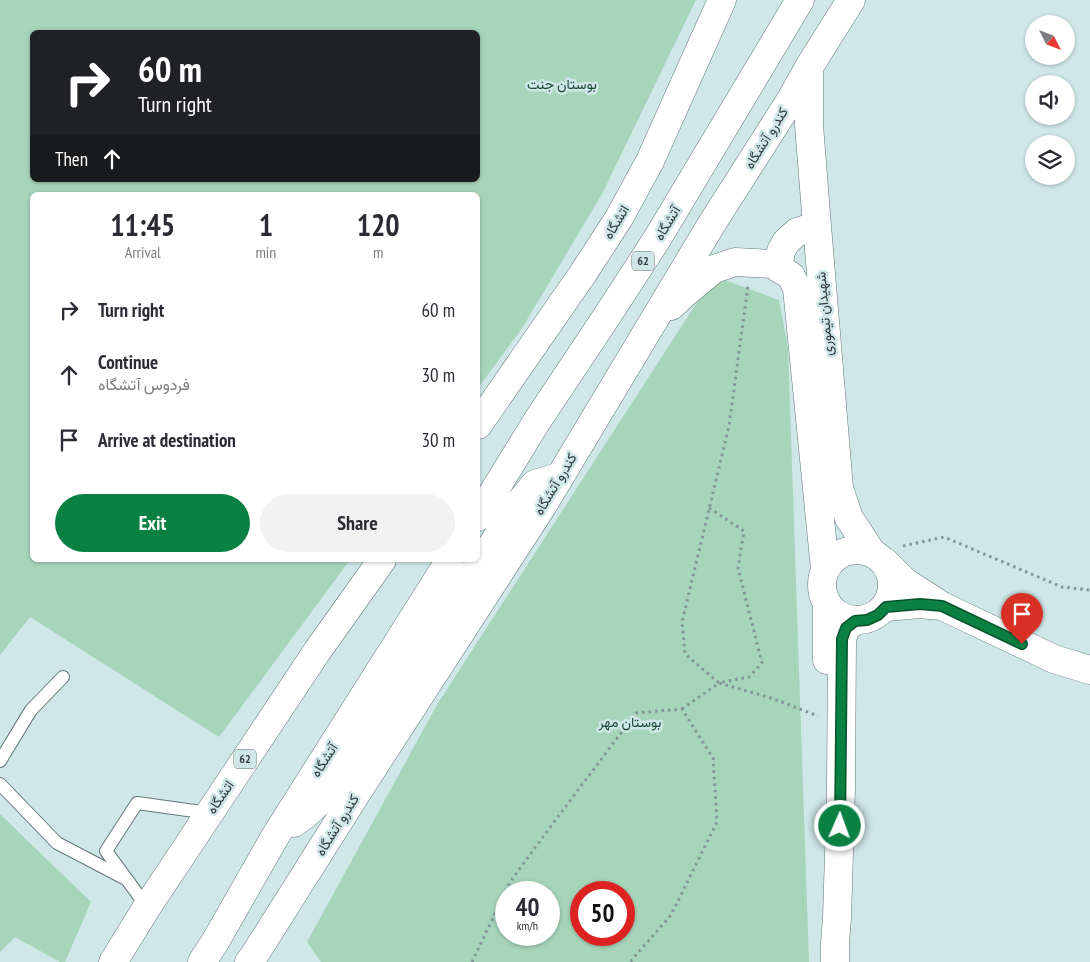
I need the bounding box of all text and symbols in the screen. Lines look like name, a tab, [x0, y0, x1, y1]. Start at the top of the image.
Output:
north arrow	[1025, 15, 1075, 65]
map controls	[1025, 15, 1075, 185]
text: 60 m	[138, 46, 202, 92]
icon: right	[55, 50, 120, 115]
park label: بوستان جنت	[527, 75, 597, 93]
button: sound	[1025, 75, 1075, 125]
text: Turn right	[138, 90, 212, 118]
street label: کندرو آتشگاه	[740, 104, 792, 172]
button: layers	[1025, 135, 1075, 185]
icon: ahead	[98, 145, 126, 173]
text: Then	[55, 147, 88, 171]
street label: آتشگاه	[650, 201, 685, 244]
street label: اتشگاه	[599, 202, 633, 242]
text: 11:45	[110, 205, 175, 244]
text: 1	[259, 205, 273, 244]
text: 120	[357, 205, 400, 244]
text: Arrival	[125, 242, 161, 262]
text: min	[255, 242, 276, 262]
text: m	[373, 242, 383, 262]
road number: 62	[632, 252, 654, 270]
street label: شهیدان تیموری	[811, 271, 837, 357]
icon: right	[55, 296, 83, 324]
text: Turn right	[98, 298, 164, 322]
text: 60 m	[422, 298, 455, 322]
text: Continue	[98, 350, 158, 374]
icon: ahead	[55, 361, 83, 389]
text: 30 m	[422, 363, 455, 387]
text: فردوس آتشگاه	[98, 374, 190, 394]
icon: arrive	[55, 426, 83, 454]
text: Arrive at destination	[98, 428, 236, 452]
text: 30 m	[422, 428, 455, 452]
street label: کندرو آتشگاه	[529, 450, 581, 518]
button: Exit	[55, 494, 250, 552]
button: Share	[260, 494, 455, 552]
pin	[1001, 593, 1043, 644]
icon: arrive	[1008, 600, 1036, 628]
park label: بوستان مهر	[598, 713, 661, 731]
street label: آتشگاه	[306, 738, 343, 780]
road number: 62	[234, 750, 256, 769]
street label: اتشگاه	[202, 777, 238, 817]
street label: کندرو آتشگاه	[311, 791, 363, 859]
position arrow	[813, 799, 865, 851]
speed limit sign: 50	[570, 881, 635, 946]
text: 40	[516, 891, 539, 923]
text: km/h	[517, 918, 538, 933]

